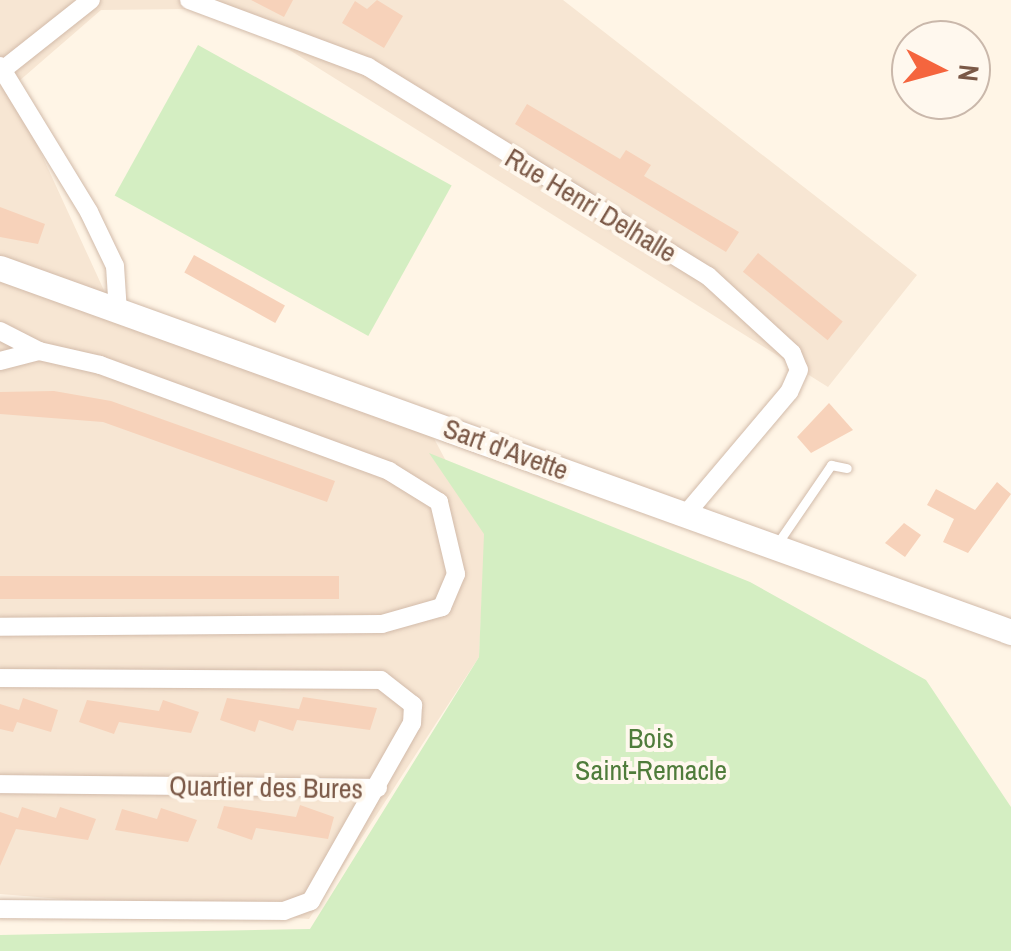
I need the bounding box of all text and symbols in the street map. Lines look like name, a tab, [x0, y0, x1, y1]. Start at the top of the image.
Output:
north arrow	[891, 20, 991, 120]
text: N	[949, 63, 989, 83]
street label: Rue Henri Delhalle	[499, 141, 683, 269]
street label: Sart d'Avette	[439, 411, 573, 487]
park label: Bois Saint-Remacle	[575, 721, 727, 787]
street label: Quartier des Bures	[169, 769, 363, 805]

